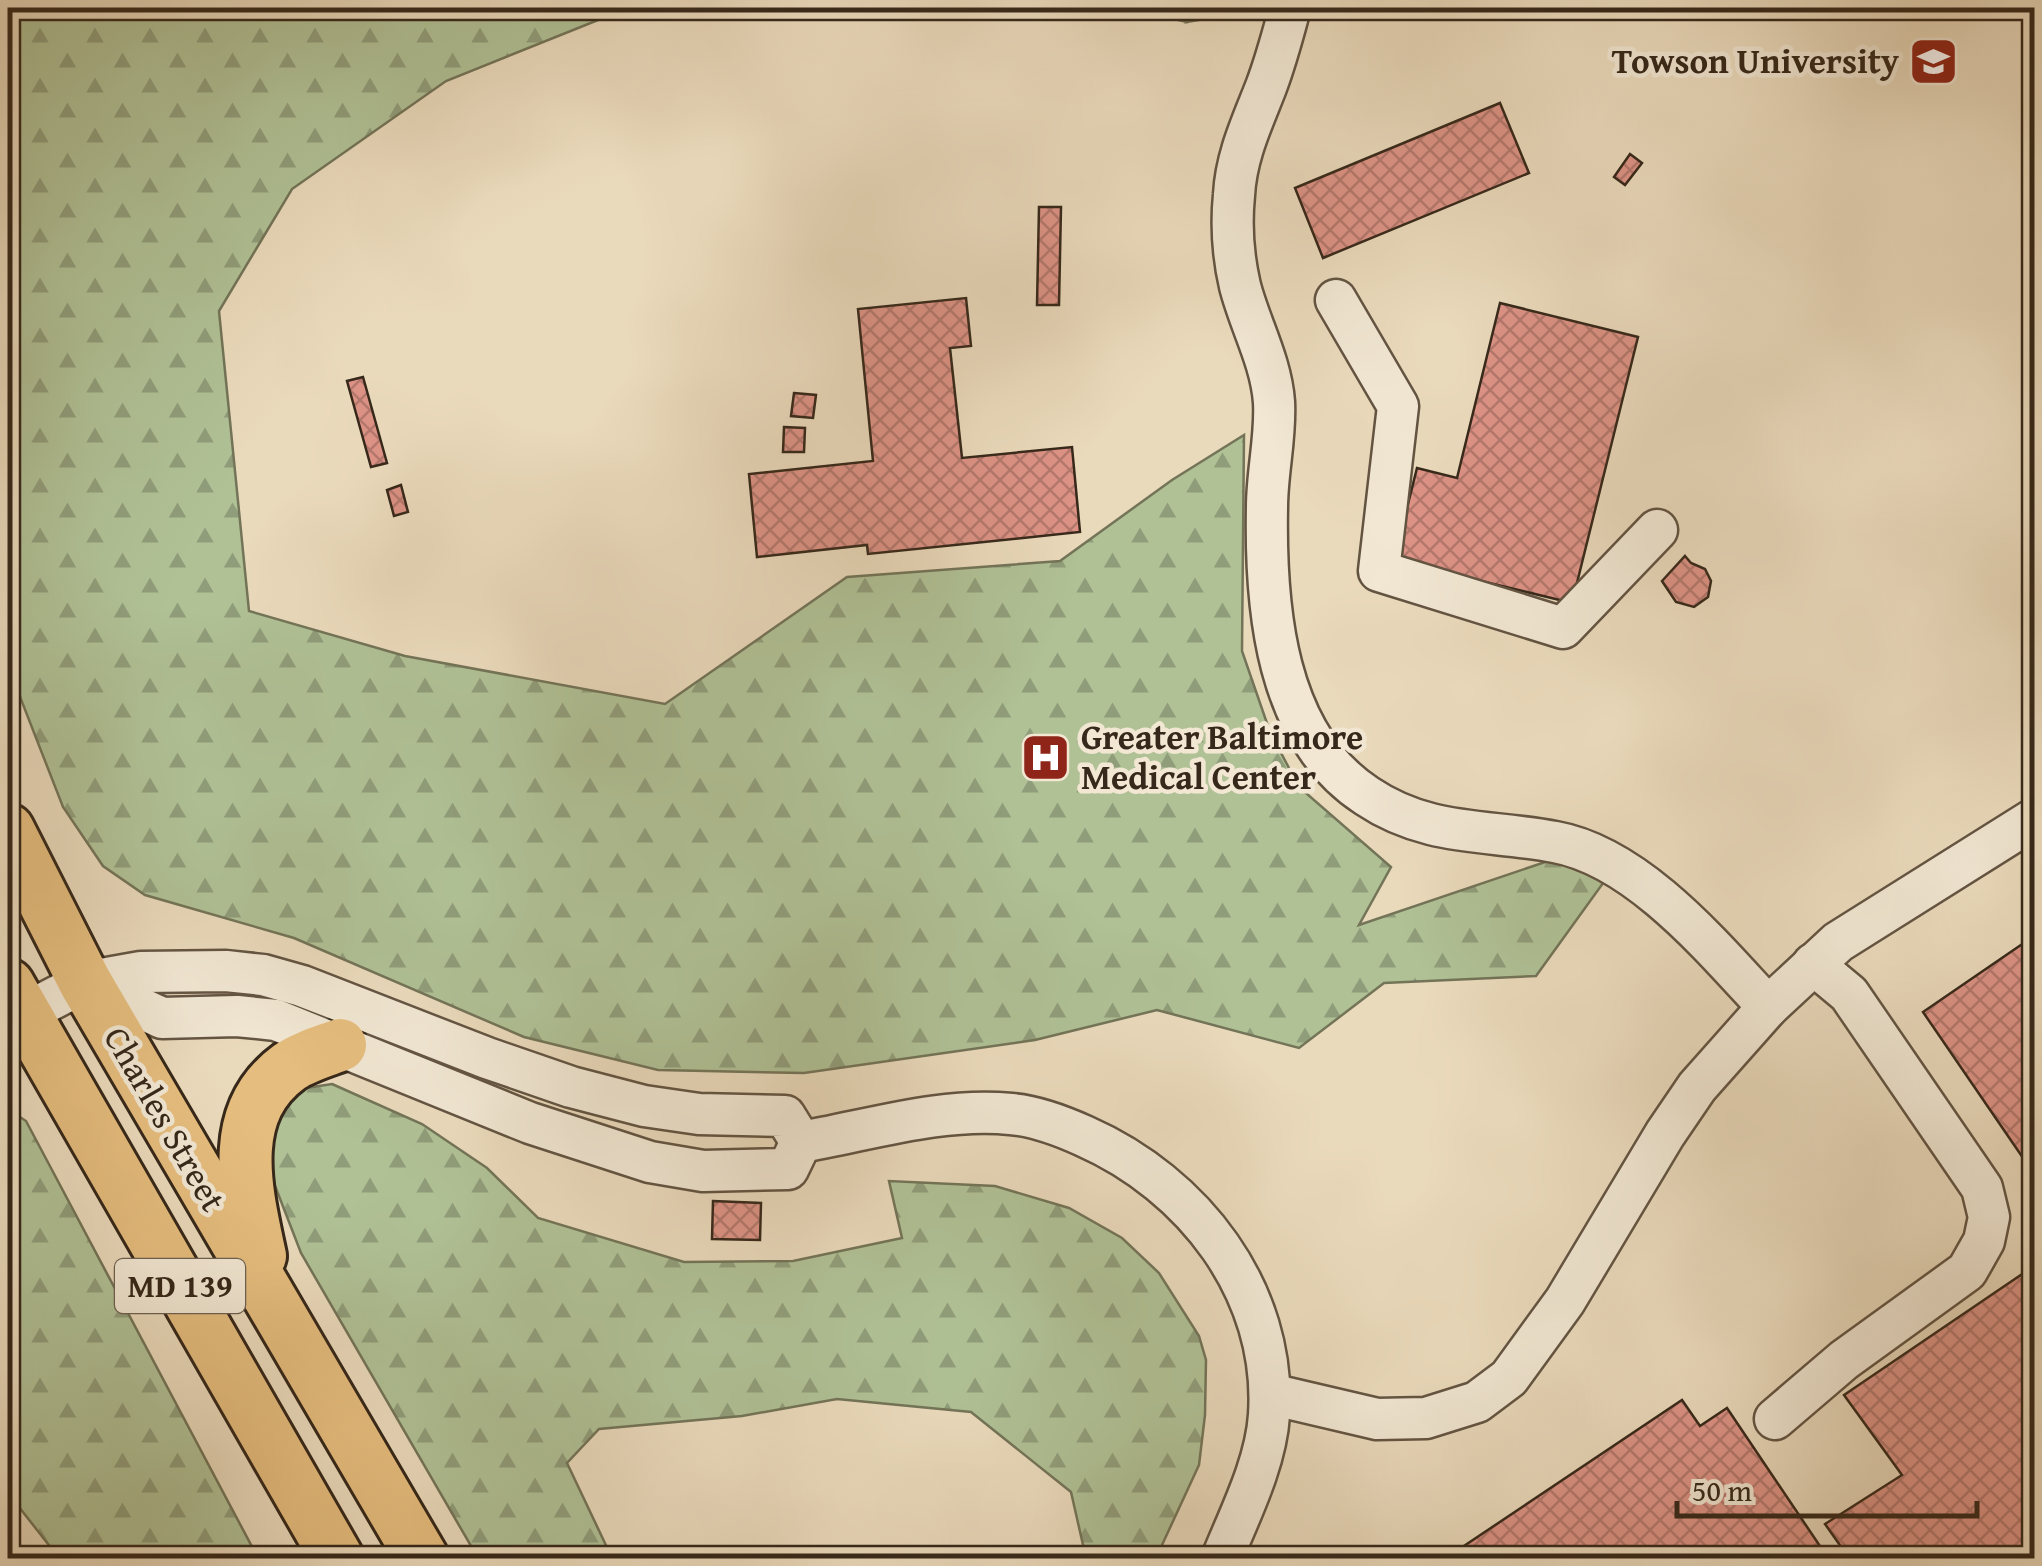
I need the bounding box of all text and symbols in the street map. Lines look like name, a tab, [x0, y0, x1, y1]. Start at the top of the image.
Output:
place label: Towson University	[1612, 35, 1899, 86]
school or university icon: Towson University	[1908, 35, 1960, 87]
place label: Greater Baltimore Medical Center	[1081, 711, 1363, 802]
hospital icon: Greater Baltimore Medical Center	[1020, 731, 1072, 783]
street label: Charles Street	[92, 1017, 239, 1221]
road number: MD 139	[115, 1259, 245, 1313]
scale bar	[1677, 1456, 1977, 1518]
text: 50 m	[1692, 1468, 1752, 1512]

